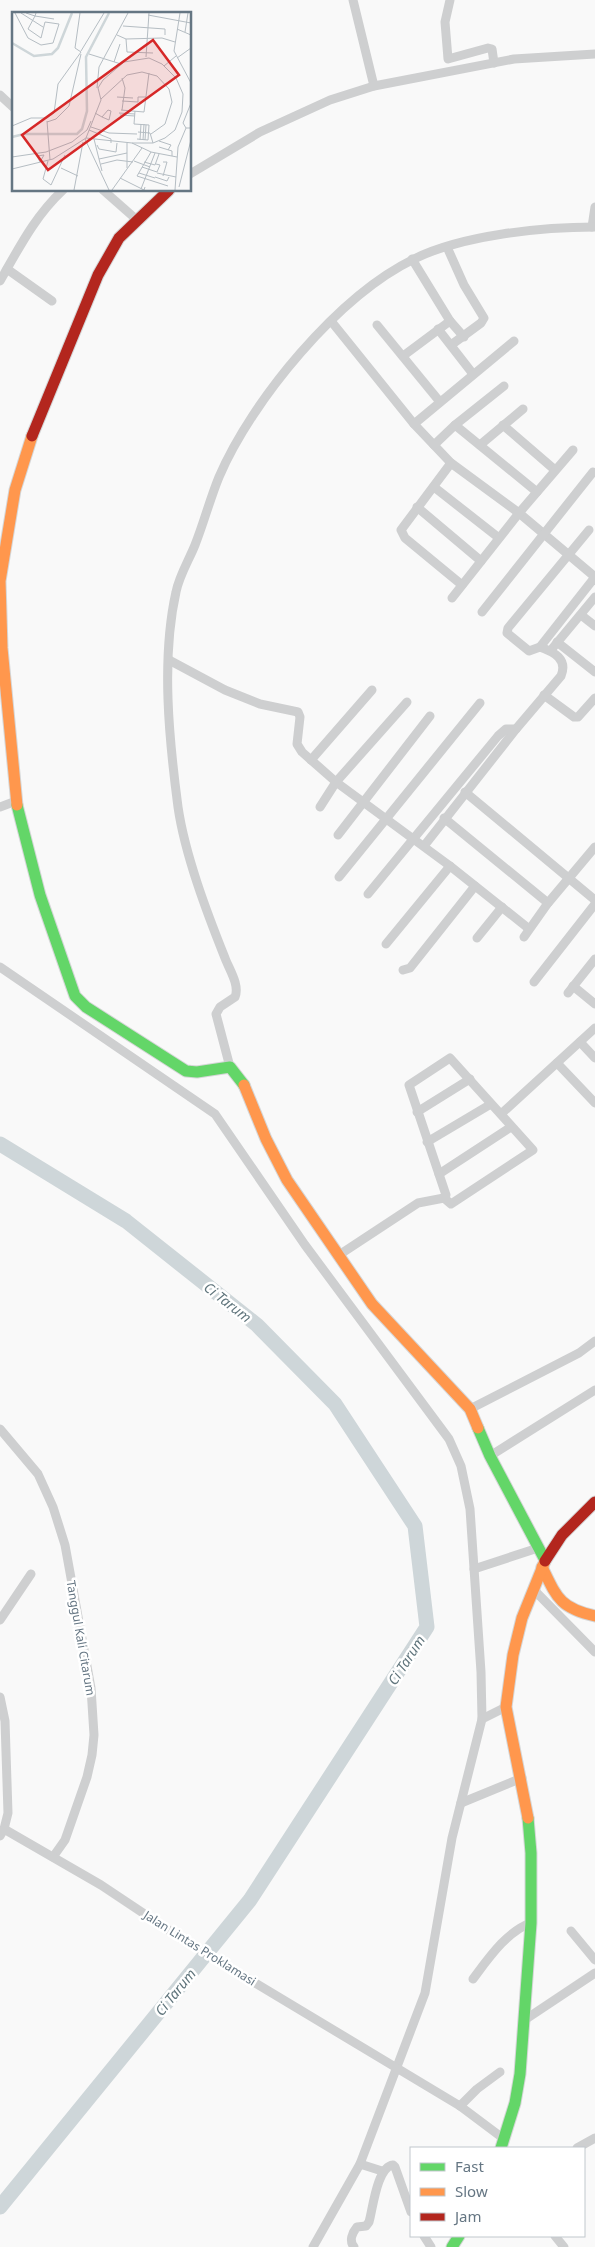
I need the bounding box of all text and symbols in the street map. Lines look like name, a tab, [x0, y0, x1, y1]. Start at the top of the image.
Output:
inset map	[12, 12, 191, 191]
water label: Ci Tarum	[200, 1278, 256, 1326]
street label: Tanggul Kali Citarum	[62, 1579, 100, 1697]
water label: Ci Tarum	[383, 1632, 429, 1688]
street label: Jalan Lintas Proklamasi	[140, 1906, 259, 1989]
water label: Ci Tarum	[150, 1965, 200, 2019]
legend	[410, 2147, 585, 2237]
text: Fast	[455, 2156, 484, 2176]
text: Slow	[455, 2181, 488, 2201]
text: Jam	[453, 2206, 482, 2226]

